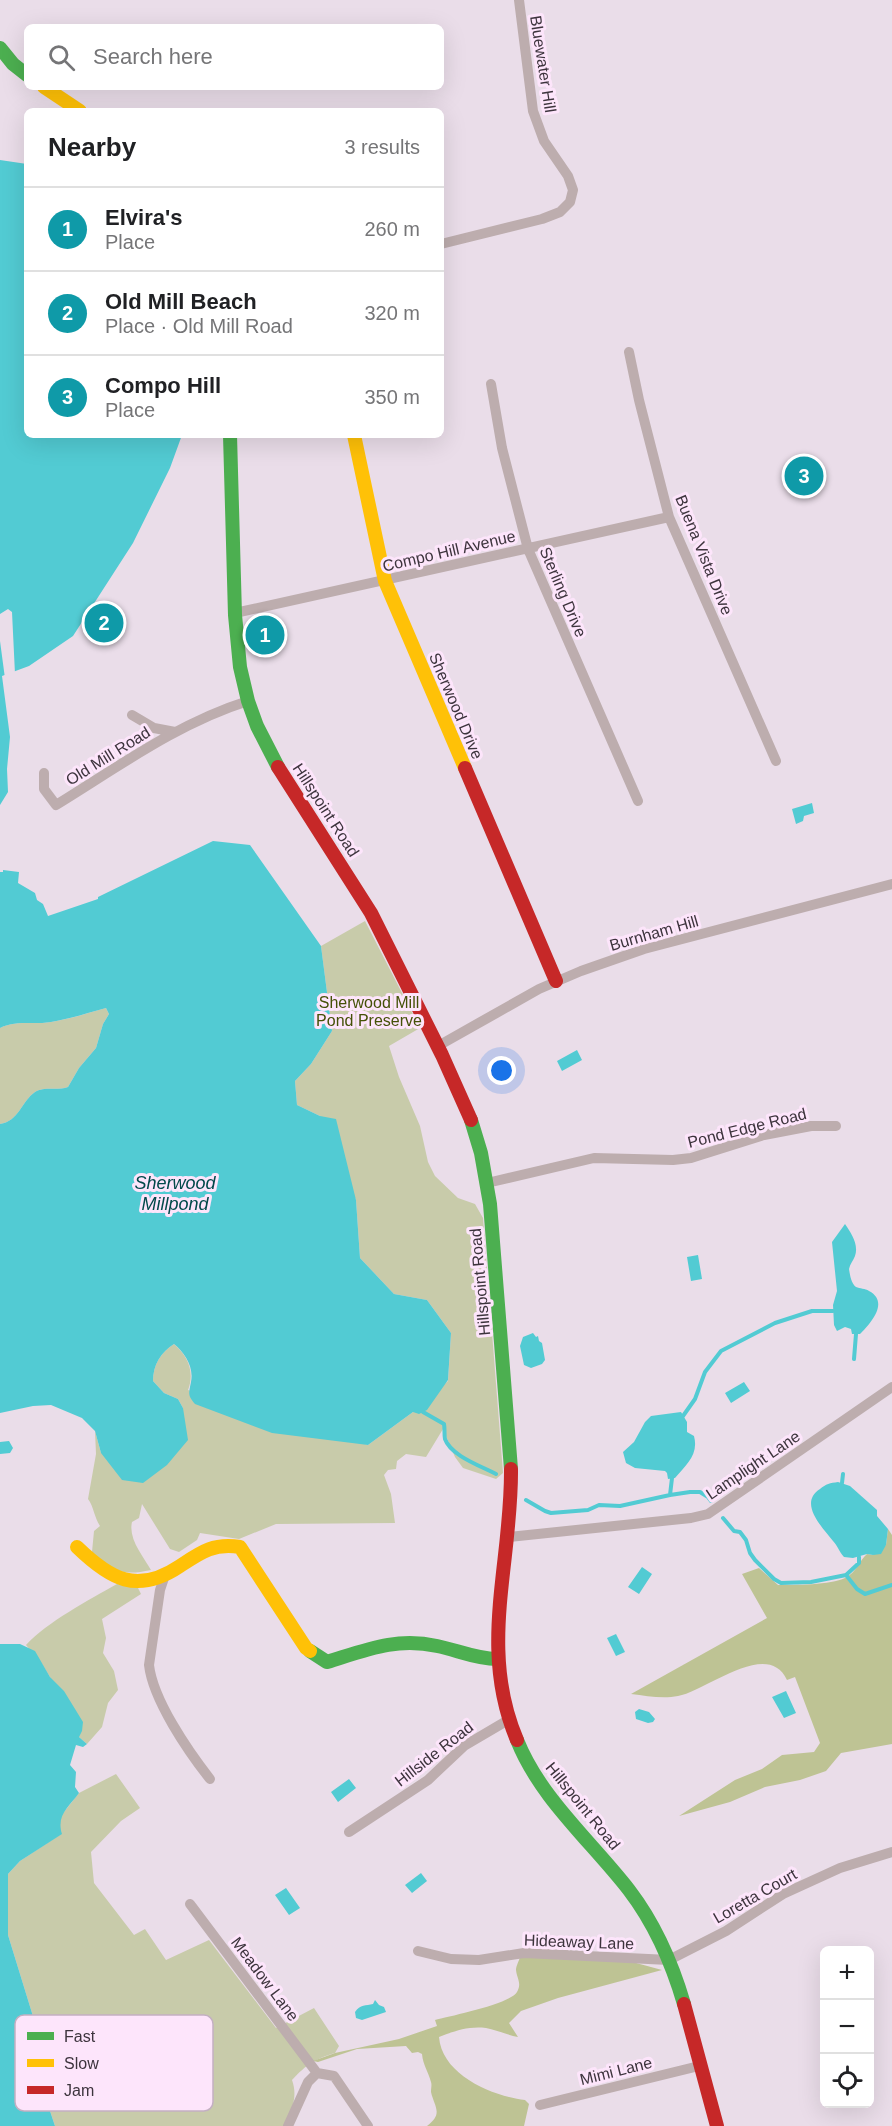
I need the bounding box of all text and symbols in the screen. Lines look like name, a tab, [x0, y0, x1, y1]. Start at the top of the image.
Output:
street label: Bluewater Hill	[527, 14, 559, 114]
search box	[24, 24, 444, 90]
icon: search	[45, 41, 78, 74]
text: Search here	[93, 44, 213, 69]
text: Nearby	[48, 132, 136, 162]
text: 3 results	[344, 136, 420, 158]
text: Elvira's	[105, 205, 182, 230]
text: 1	[62, 218, 73, 240]
text: 260 m	[364, 218, 420, 240]
text: Place	[105, 231, 155, 253]
text: Old Mill Beach	[105, 289, 257, 314]
text: 2	[62, 302, 73, 324]
text: 320 m	[364, 302, 420, 324]
text: Place · Old Mill Road	[105, 315, 293, 337]
text: Compo Hill	[105, 373, 221, 398]
text: 3	[62, 386, 73, 408]
text: 350 m	[364, 386, 420, 408]
text: Place	[105, 399, 155, 421]
pin: 3	[784, 454, 824, 498]
street label: Buena Vista Drive	[672, 493, 736, 618]
street label: Compo Hill Avenue	[381, 527, 517, 575]
street label: Sterling Drive	[536, 544, 590, 640]
pin: 2	[84, 600, 124, 646]
pin: 1	[246, 612, 284, 658]
street label: Sherwood Drive	[426, 650, 486, 762]
street label: Old Mill Road	[63, 723, 153, 789]
street label: Hillspoint Road	[290, 760, 362, 860]
street label: Burnham Hill	[608, 912, 700, 954]
park label: Sherwood Mill Pond Preserve	[316, 994, 422, 1029]
your location	[487, 1056, 516, 1085]
street label: Pond Edge Road	[686, 1105, 808, 1151]
water label: Sherwood Millpond	[134, 1173, 217, 1214]
street label: Hillspoint Road	[467, 1228, 493, 1336]
street label: Lamplight Lane	[703, 1427, 803, 1503]
street label: Hillside Road	[392, 1718, 476, 1790]
street label: Hillspoint Road	[543, 1759, 623, 1853]
street label: Loretta Court	[710, 1865, 800, 1927]
street label: Hideaway Lane	[524, 1932, 635, 1952]
street label: Meadow Lane	[228, 1934, 302, 2024]
map controls	[820, 1946, 874, 2108]
button: +	[820, 1946, 874, 2000]
button: −	[820, 2000, 874, 2054]
legend	[15, 2015, 213, 2111]
text: Fast	[64, 2028, 96, 2045]
street label: Mimi Lane	[578, 2054, 654, 2088]
button: locate	[820, 2054, 874, 2108]
text: Slow	[64, 2055, 99, 2072]
text: Jam	[64, 2082, 94, 2099]

